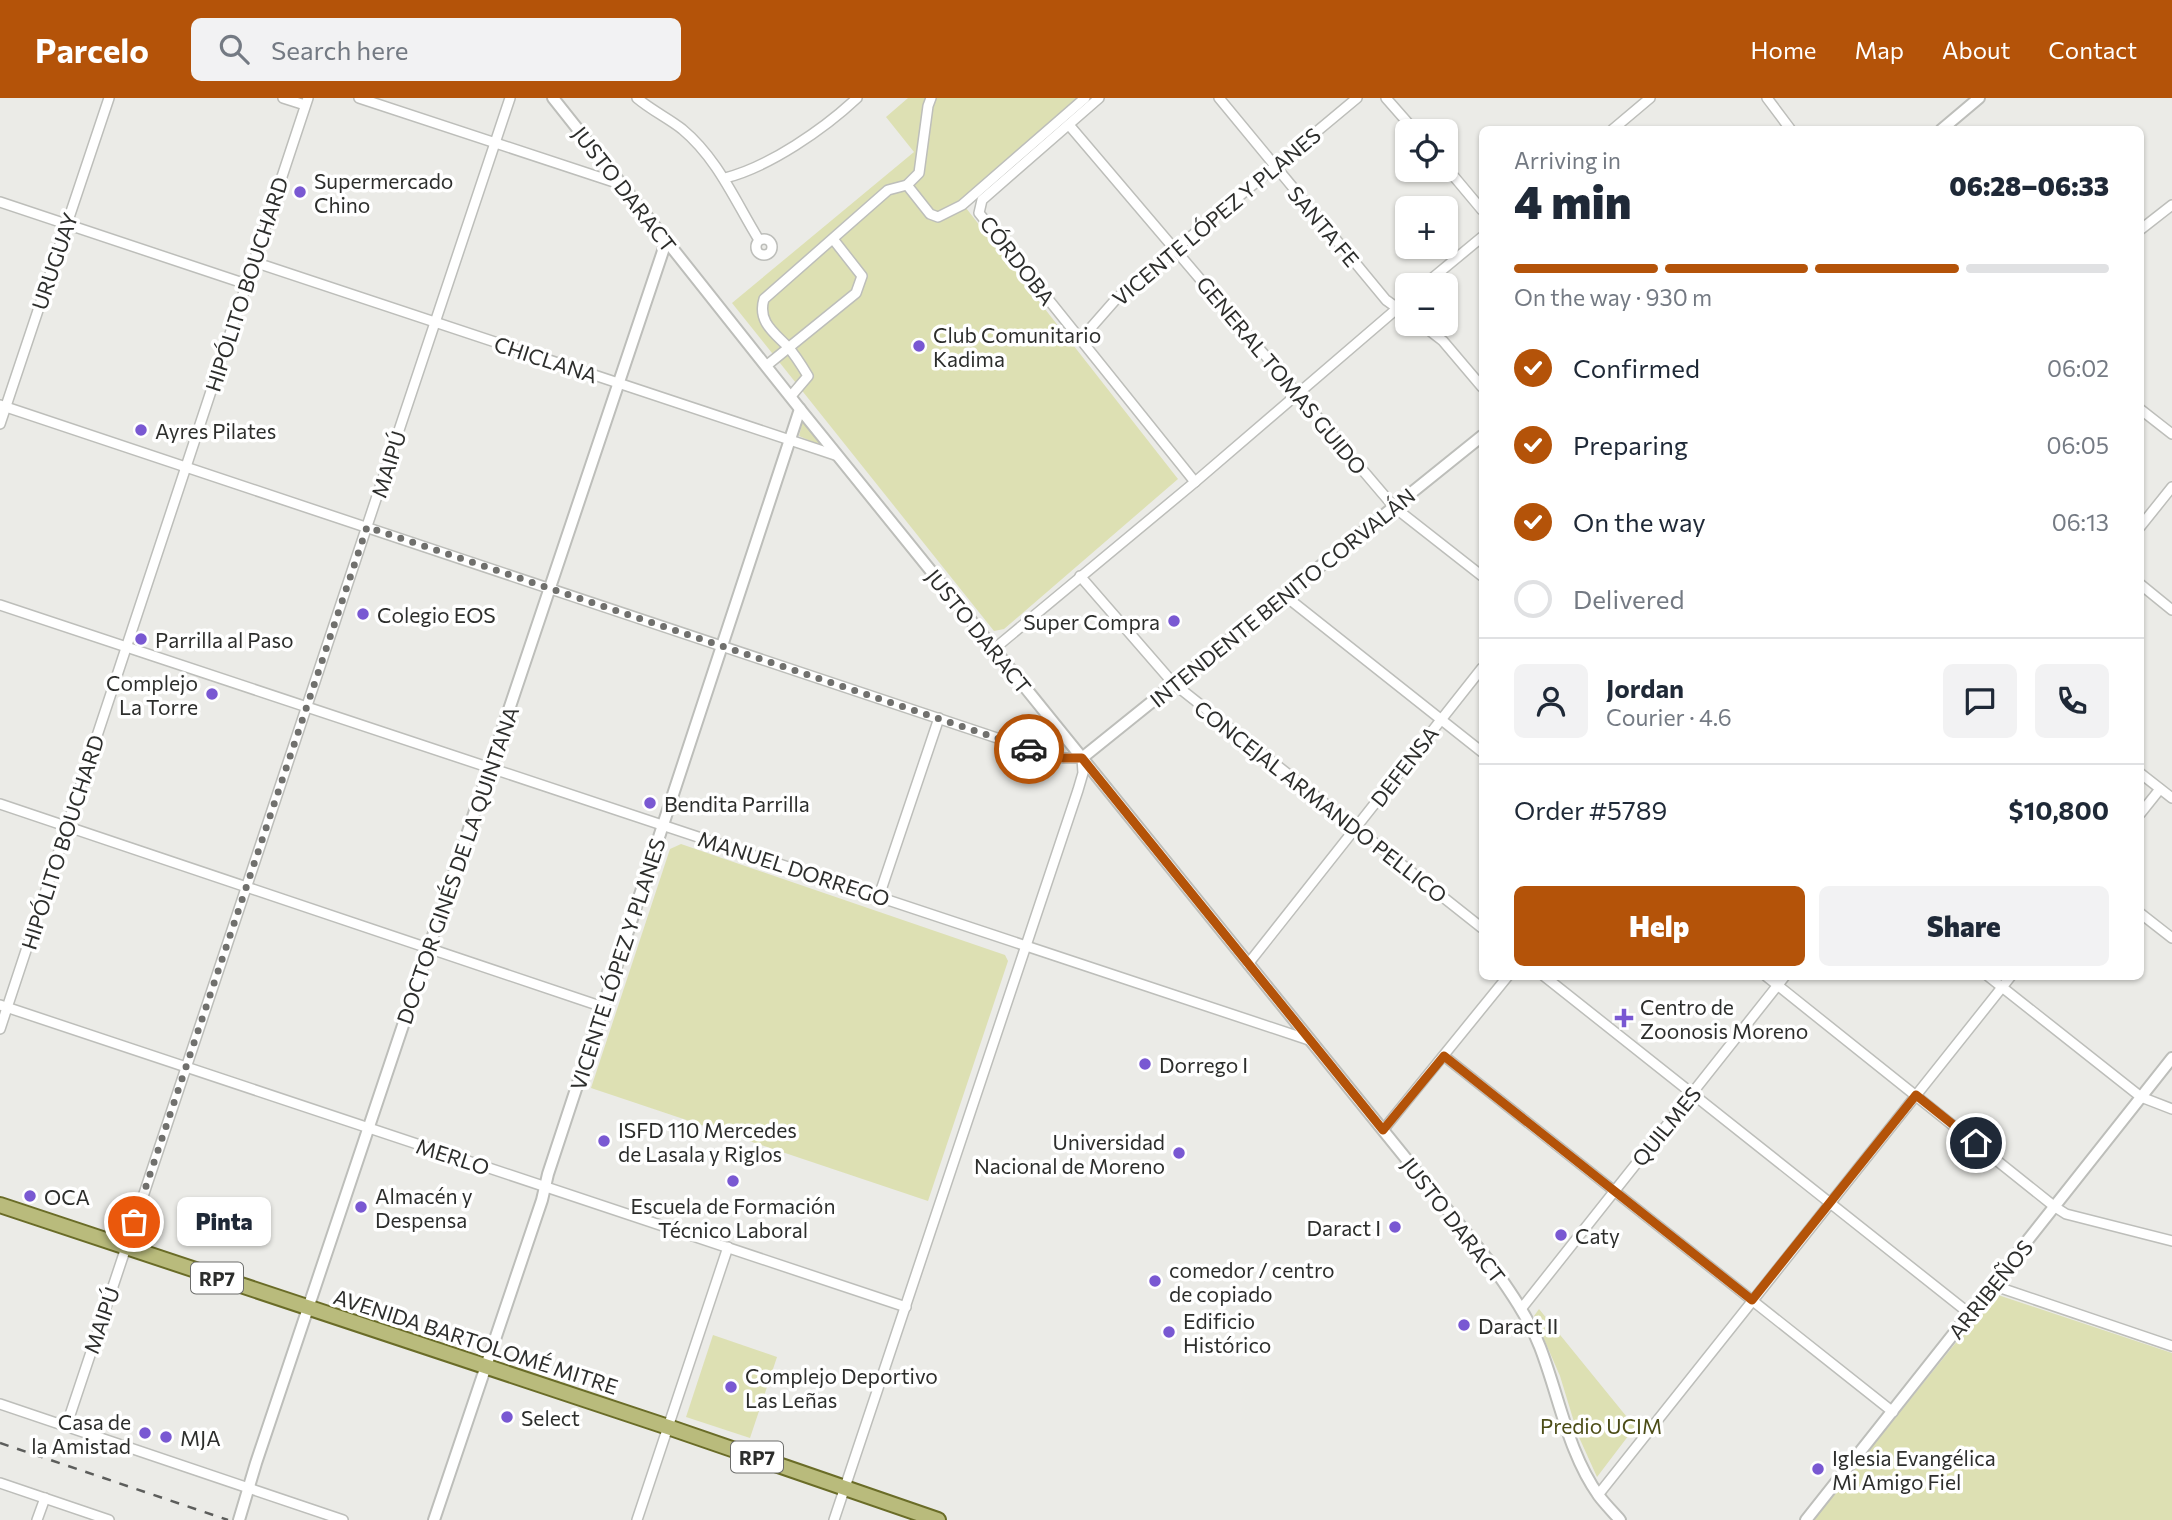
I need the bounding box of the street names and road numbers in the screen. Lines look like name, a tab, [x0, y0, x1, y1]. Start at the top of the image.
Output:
street label: JUSTO DARACT	[568, 121, 682, 257]
street label: VICENTE LÓPEZ Y PLANES	[1107, 122, 1325, 310]
street label: HIPÓLITO BOUCHARD	[199, 174, 293, 394]
street label: SANTA FE	[1283, 181, 1365, 271]
street label: URUGUAY	[26, 209, 82, 313]
street label: CÓRDOBA	[975, 210, 1061, 310]
street label: GENERAL TOMAS GUIDO	[1192, 271, 1372, 479]
street label: CHICLANA	[491, 331, 601, 387]
street label: MAIPÚ	[365, 427, 411, 501]
street label: INTENDENTE BENITO CORVALÁN	[1144, 482, 1420, 712]
street label: JUSTO DARACT	[921, 564, 1037, 698]
street label: CONCEJAL ARMANDO PELLICO	[1190, 695, 1452, 907]
street label: DOCTOR GINÉS DE LA QUINTANA	[391, 703, 523, 1027]
street label: DEFENSA	[1365, 721, 1443, 811]
street label: HIPÓLITO BOUCHARD	[15, 732, 109, 952]
street label: MANUEL DORREGO	[695, 825, 893, 911]
street label: VICENTE LÓPEZ Y PLANES	[564, 835, 670, 1093]
street label: QUILMES	[1626, 1081, 1706, 1171]
street label: MERLO	[413, 1132, 493, 1180]
street label: JUSTO DARACT	[1397, 1152, 1511, 1288]
street label: ARRIBEÑOS	[1943, 1235, 2037, 1343]
road number: RP7	[191, 1262, 243, 1294]
street label: MAIPÚ	[78, 1283, 124, 1357]
street label: AVENIDA BARTOLOMÉ MITRE	[331, 1283, 621, 1399]
road number: RP7	[731, 1442, 783, 1472]

